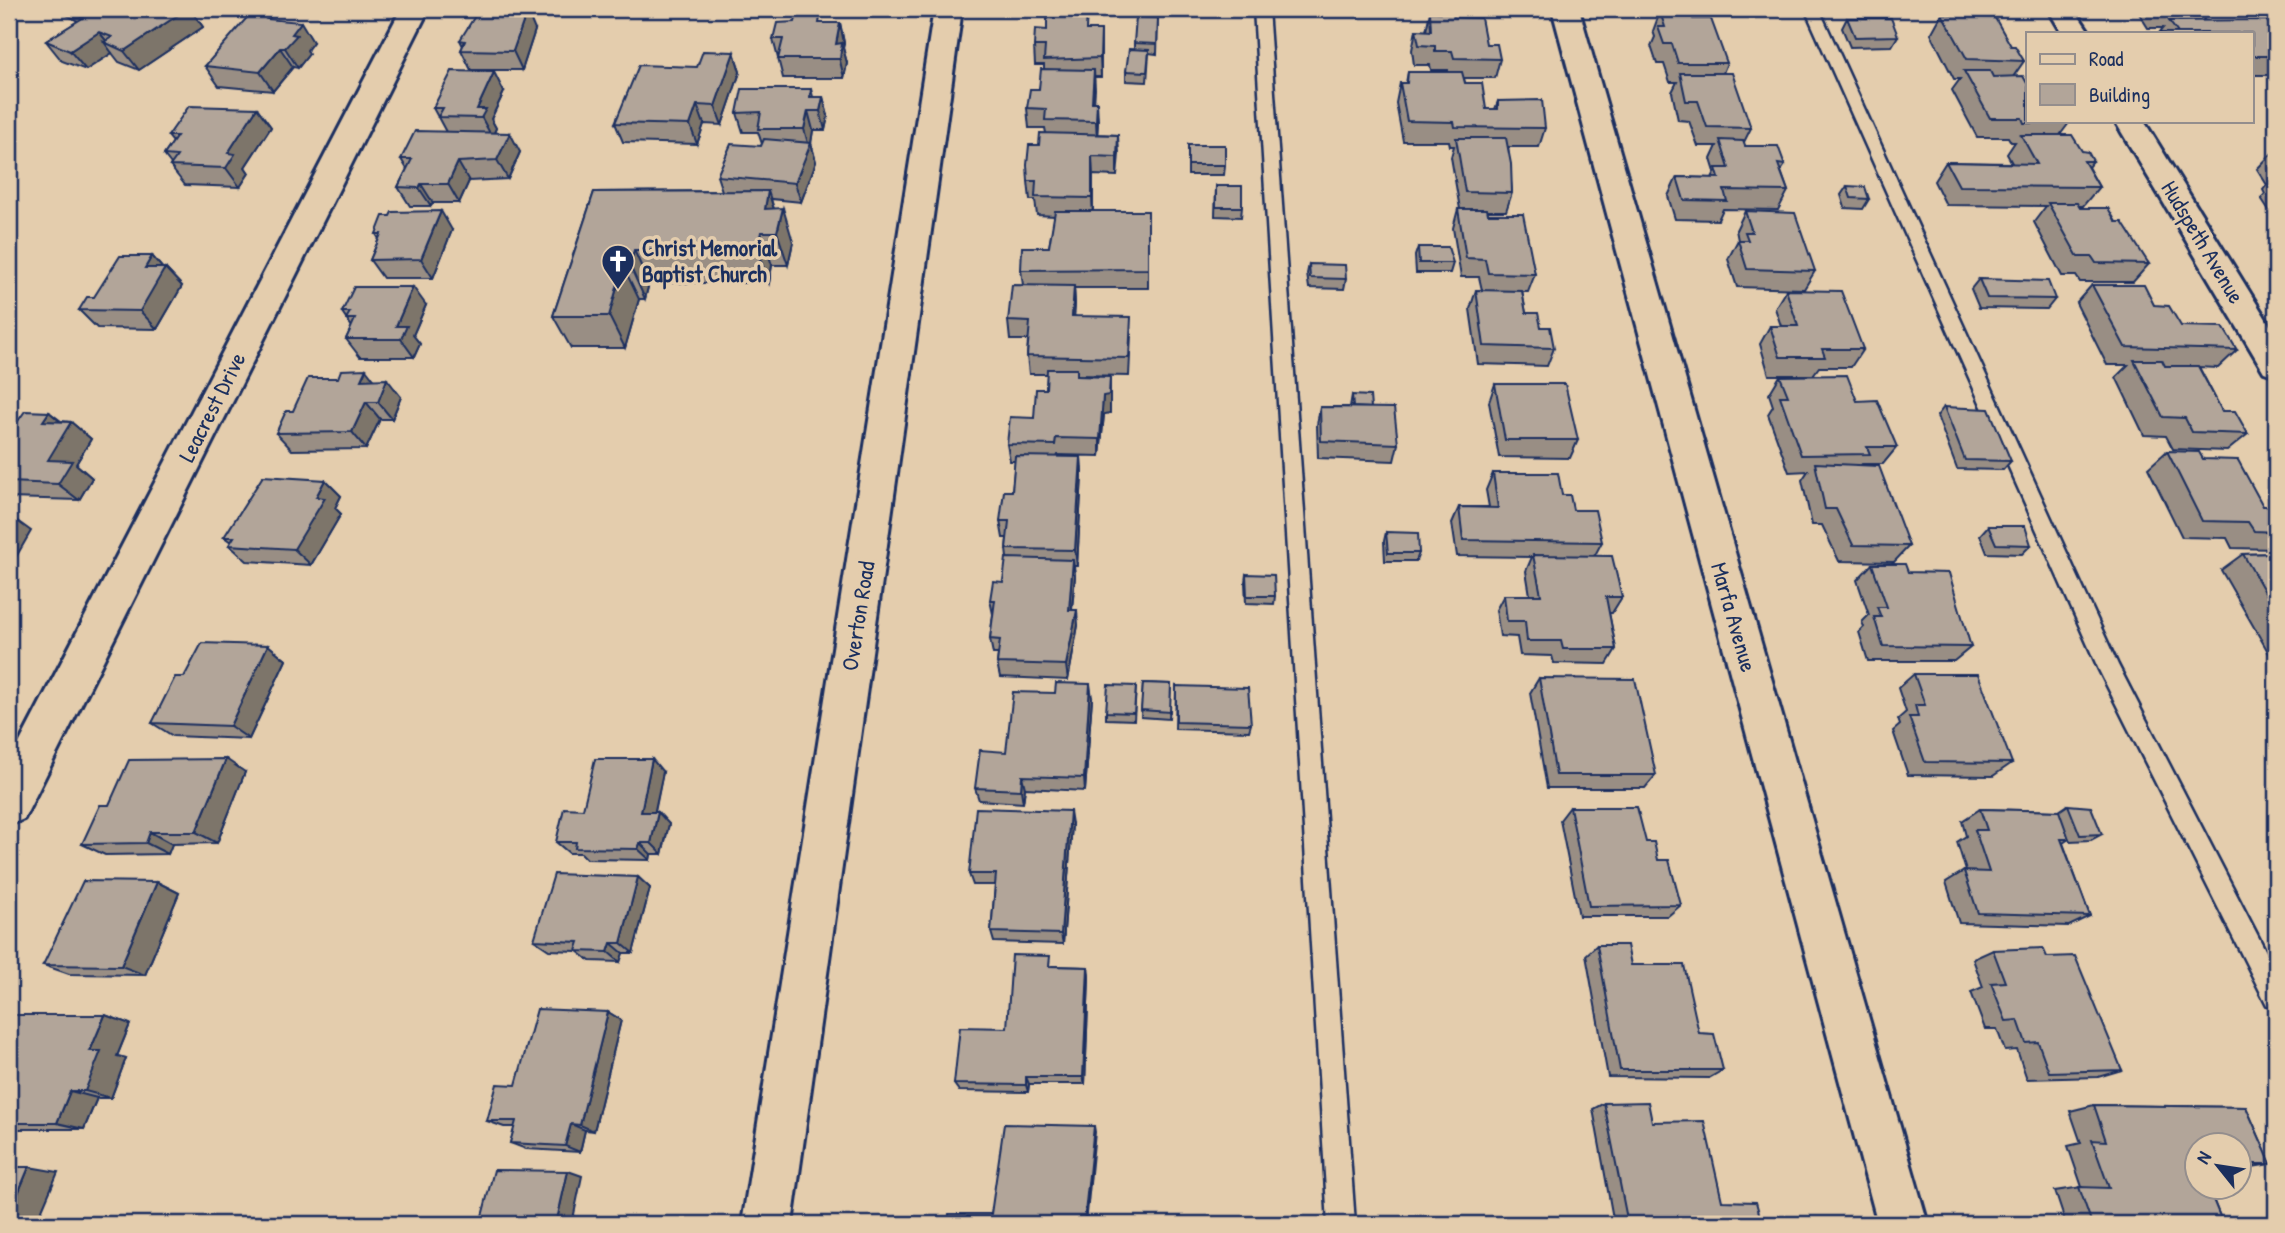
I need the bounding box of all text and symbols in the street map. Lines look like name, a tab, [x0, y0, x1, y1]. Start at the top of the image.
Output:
legend	[2026, 32, 2254, 122]
text: Road	[2089, 44, 2123, 73]
text: Building	[2089, 80, 2150, 109]
street label: Hudspeth Avenue	[2155, 175, 2252, 309]
place label: Christ Memorial Baptist Church	[642, 232, 778, 290]
church icon: Christ Memorial Baptist Church	[599, 242, 637, 291]
street label: Leacrest Drive	[171, 347, 252, 467]
street label: Overton Road	[834, 559, 881, 673]
street label: Marfa Avenue	[1704, 559, 1765, 675]
north arrow	[2184, 1132, 2254, 1202]
text: N	[2189, 1147, 2217, 1168]

